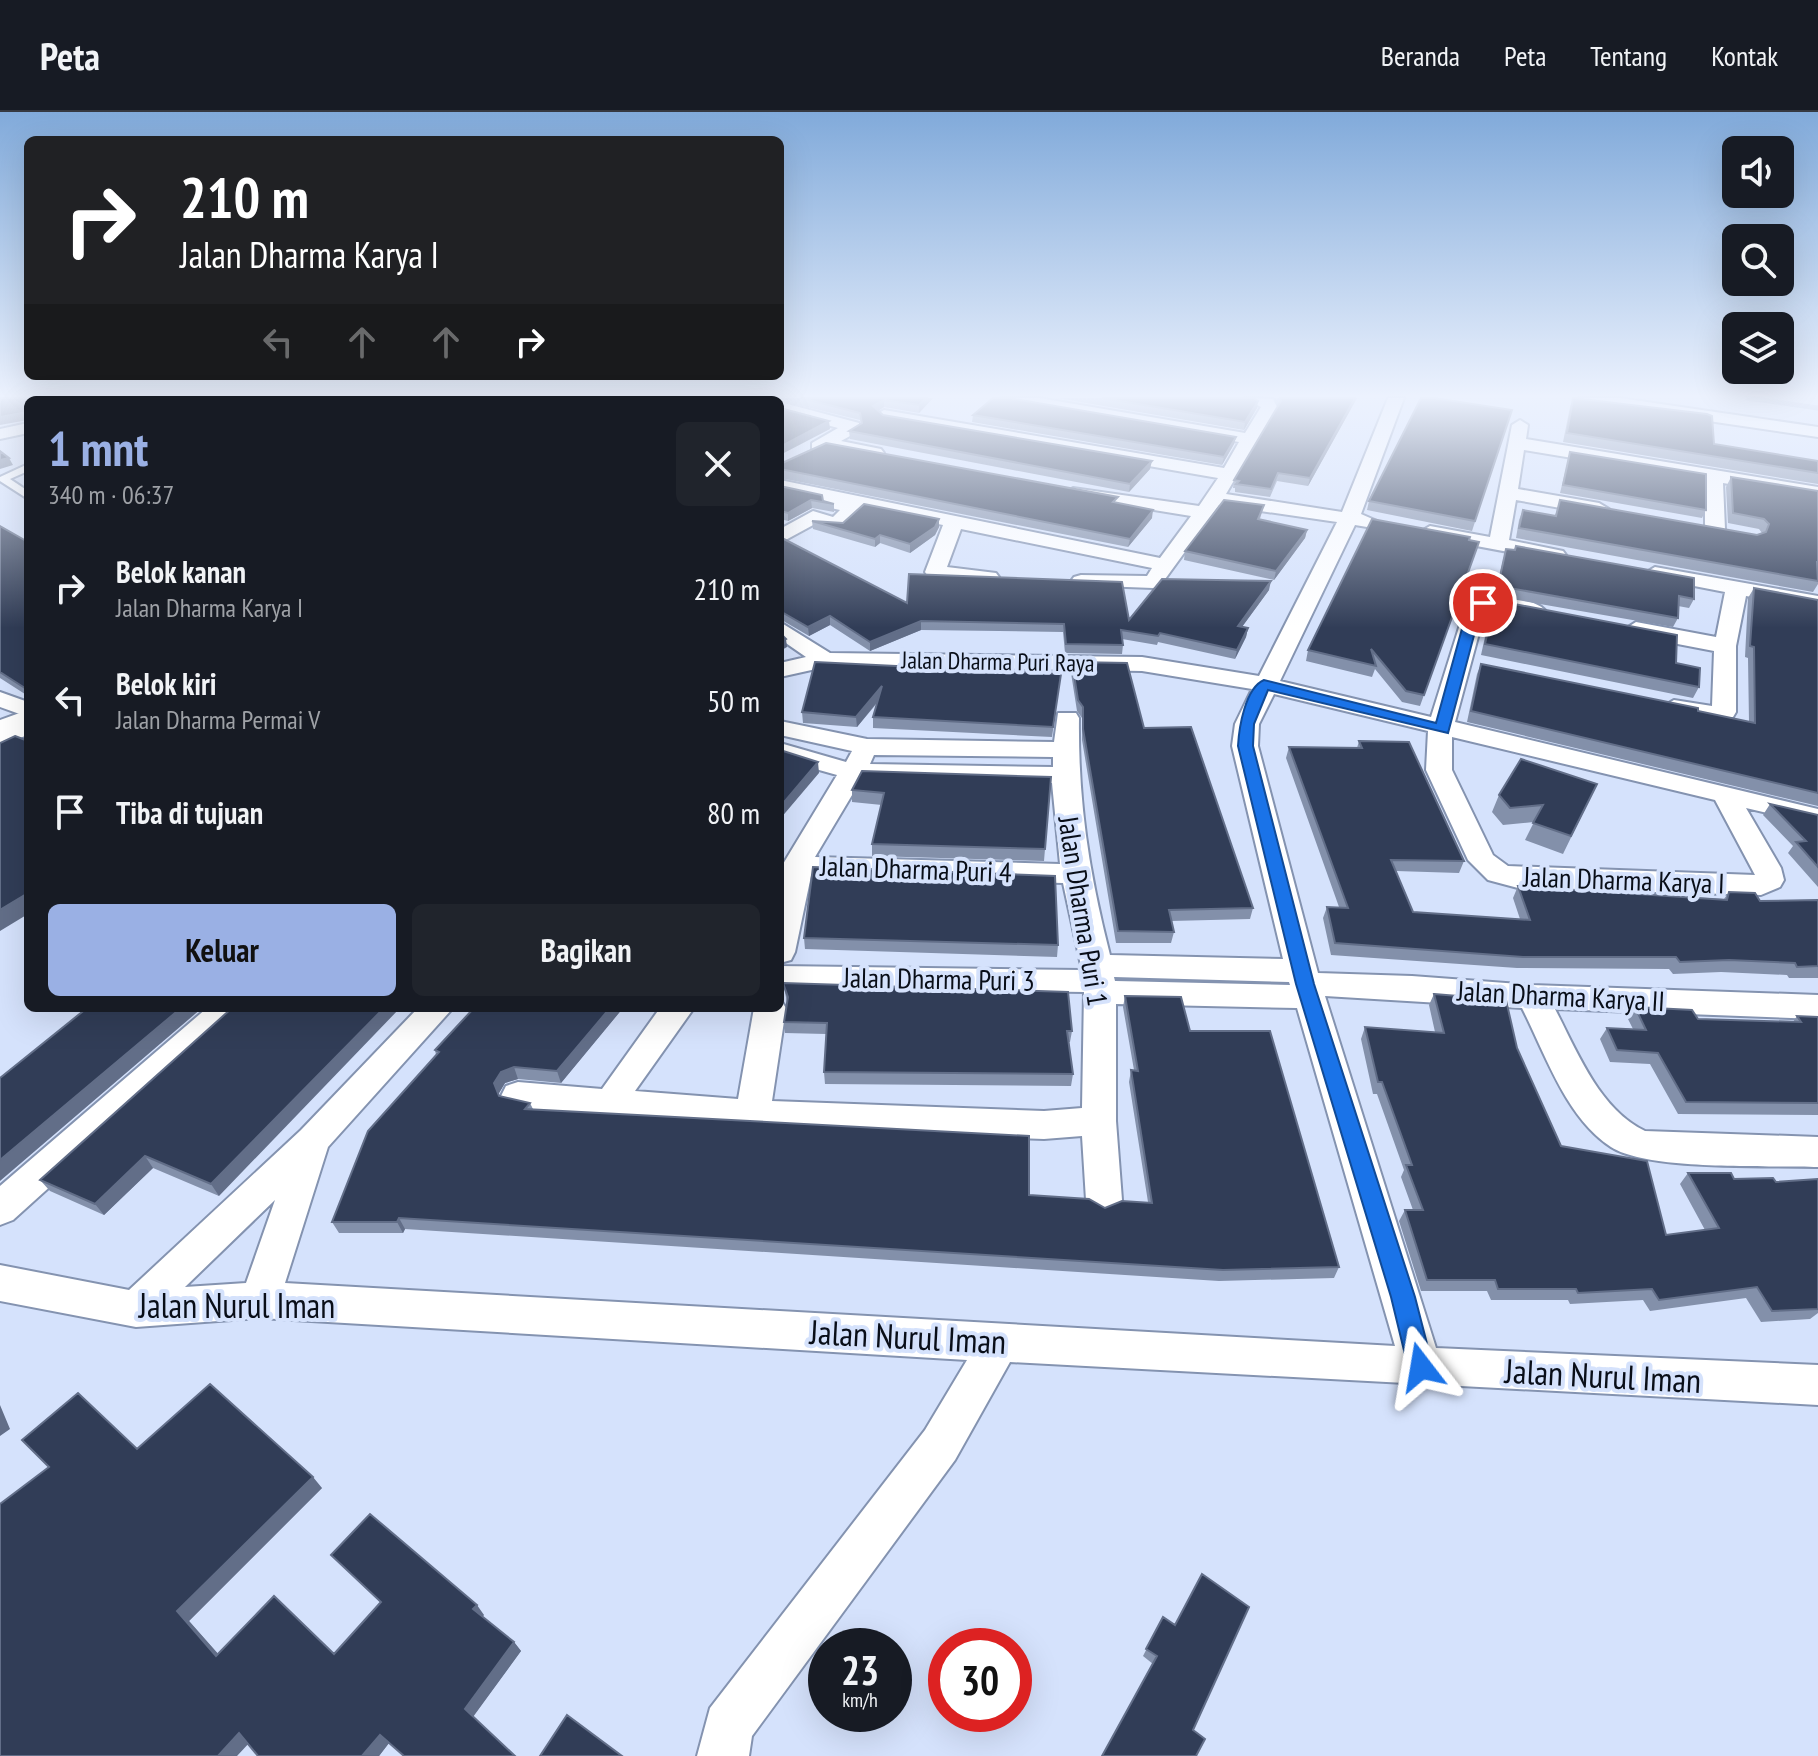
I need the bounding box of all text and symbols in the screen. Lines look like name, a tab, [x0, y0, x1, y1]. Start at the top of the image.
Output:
text: Peta	[40, 31, 100, 80]
text: Beranda	[1381, 37, 1460, 74]
text: Peta	[1504, 37, 1546, 74]
text: Tentang	[1590, 37, 1667, 74]
text: Kontak	[1711, 37, 1778, 74]
map controls	[1722, 136, 1794, 384]
button: sound	[1722, 136, 1794, 208]
text: 210 m	[180, 161, 309, 233]
icon: right	[48, 168, 152, 272]
button: search	[1722, 224, 1794, 296]
text: Jalan Dharma Karya I	[180, 231, 439, 278]
button: layers	[1722, 312, 1794, 384]
icon: left	[256, 320, 300, 364]
icon: ahead	[340, 320, 384, 364]
icon: ahead	[424, 320, 468, 364]
icon: right	[508, 320, 552, 364]
text: 1 mnt	[48, 417, 148, 479]
button: close	[676, 422, 760, 506]
text: 340 m · 06:37	[48, 478, 174, 511]
text: Belok kanan	[116, 552, 246, 591]
icon: right	[48, 566, 92, 610]
text: 210 m	[694, 569, 760, 608]
pin	[1449, 569, 1517, 637]
icon: arrive	[1461, 581, 1505, 625]
text: Jalan Dharma Karya I	[116, 591, 303, 624]
street label: Jalan Dharma Puri Raya	[900, 644, 1095, 679]
text: Belok kiri	[116, 664, 217, 703]
icon: left	[48, 678, 92, 722]
text: 50 m	[707, 681, 760, 720]
text: Jalan Dharma Permai V	[116, 703, 320, 736]
icon: arrive	[48, 790, 92, 834]
text: Tiba di tujuan	[116, 793, 263, 832]
text: 80 m	[707, 793, 760, 832]
street label: Jalan Dharma Puri 1	[1050, 812, 1117, 1008]
street label: Jalan Dharma Puri 4	[819, 847, 1013, 890]
street label: Jalan Dharma Karya I	[1522, 857, 1725, 902]
button: Keluar	[48, 904, 396, 996]
button: Bagikan	[412, 904, 760, 996]
street label: Jalan Dharma Puri 3	[842, 958, 1035, 999]
street label: Jalan Dharma Karya II	[1455, 972, 1666, 1019]
street label: Jalan Nurul Iman	[138, 1283, 335, 1327]
street label: Jalan Nurul Iman	[808, 1309, 1007, 1363]
position arrow	[1379, 1325, 1463, 1409]
street label: Jalan Nurul Iman	[1503, 1348, 1702, 1402]
speed limit sign: 30	[928, 1628, 1032, 1732]
text: 23	[841, 1644, 879, 1696]
text: km/h	[842, 1687, 878, 1713]

